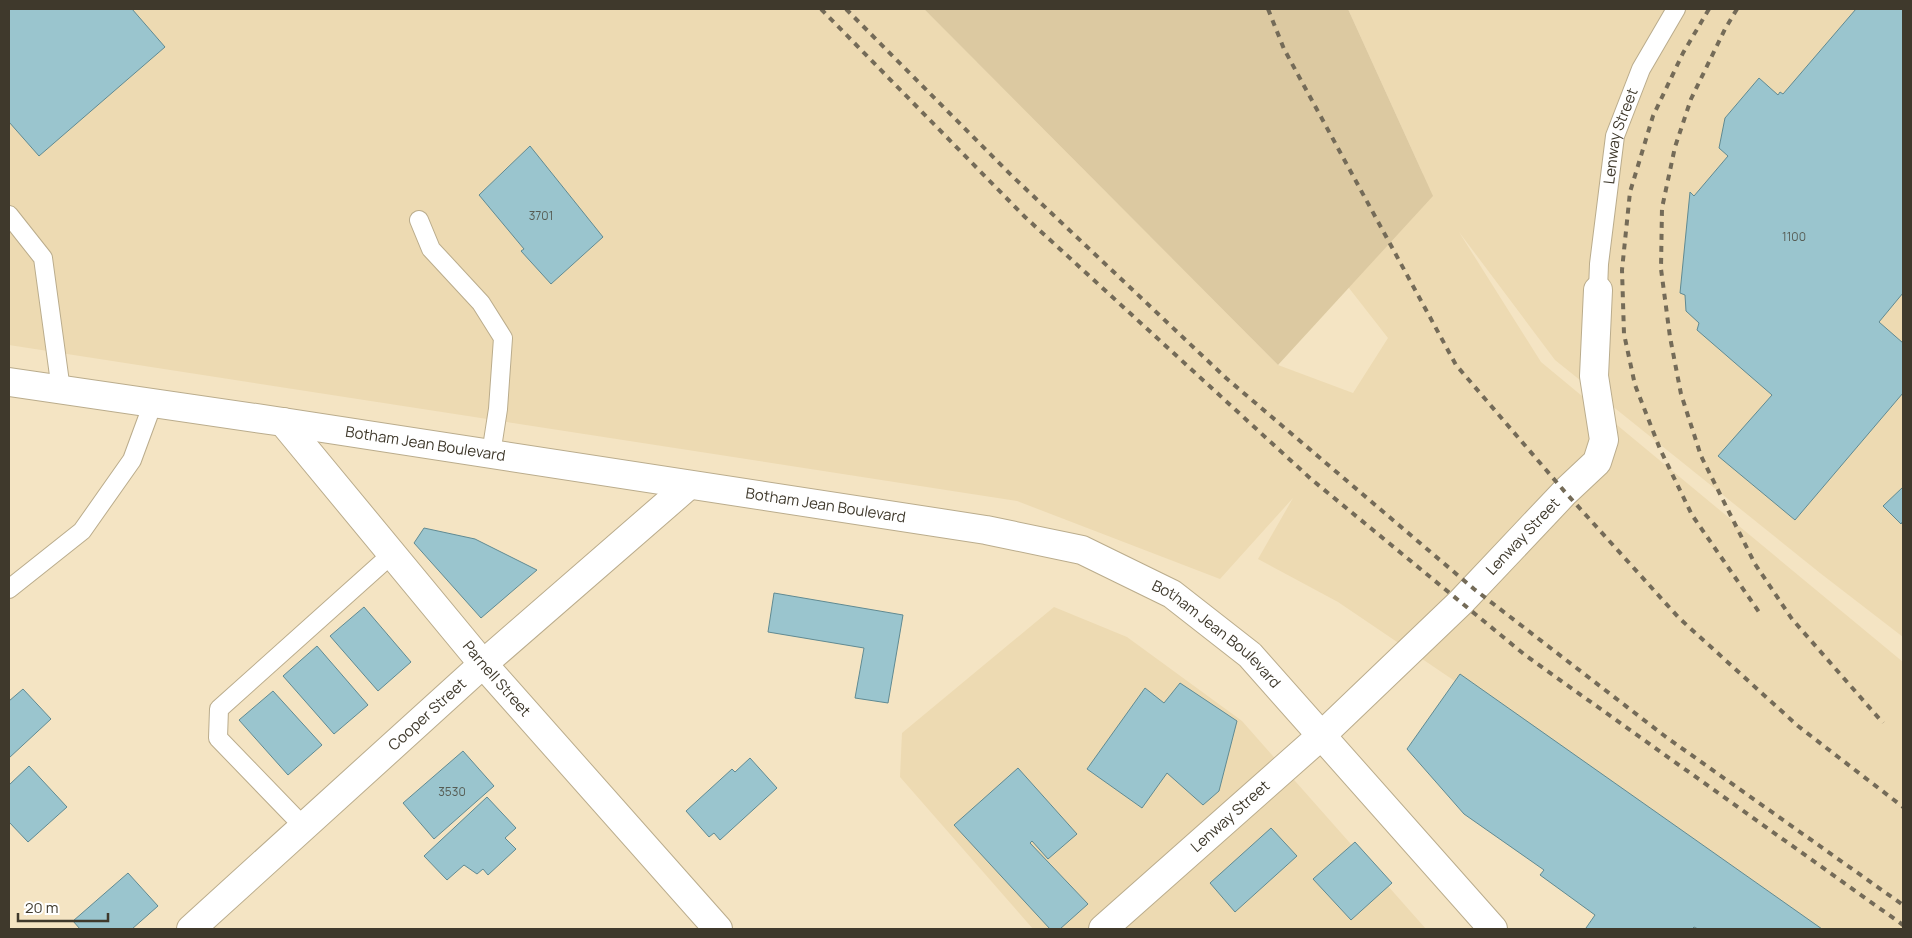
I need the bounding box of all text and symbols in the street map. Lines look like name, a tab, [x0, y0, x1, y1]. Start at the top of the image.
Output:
street label: Lenway Street	[1598, 85, 1643, 185]
house number: 3701	[529, 207, 553, 224]
house number: 1100	[1782, 228, 1806, 245]
street label: Botham Jean Boulevard	[344, 421, 507, 466]
street label: Botham Jean Boulevard	[744, 482, 907, 528]
street label: Lenway Street	[1481, 493, 1564, 579]
street label: Botham Jean Boulevard	[1149, 575, 1286, 693]
street label: Parnell Street	[458, 636, 536, 721]
street label: Cooper Street	[383, 673, 470, 755]
street label: Lenway Street	[1186, 775, 1274, 857]
house number: 3530	[438, 783, 466, 800]
scale bar	[18, 890, 108, 922]
text: 20 m	[25, 897, 58, 918]

